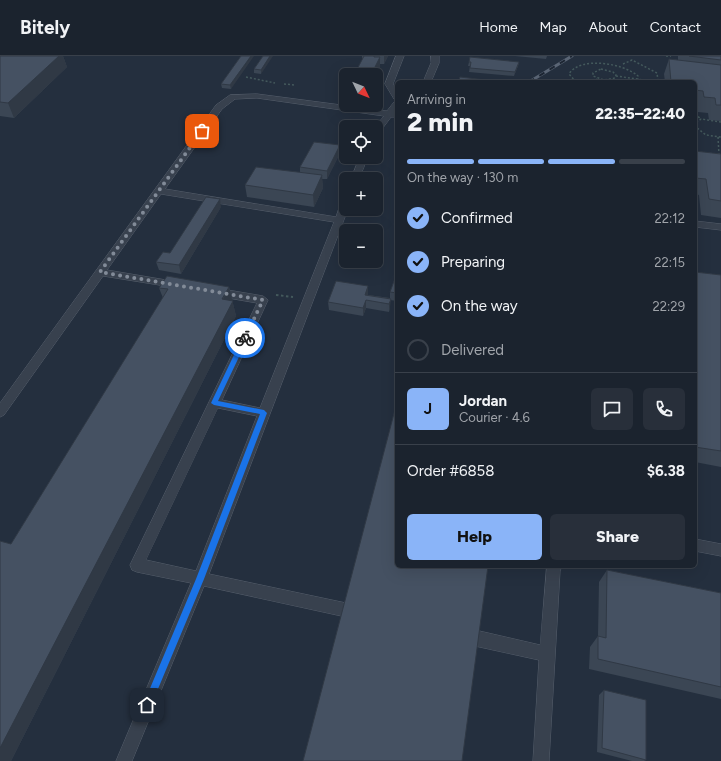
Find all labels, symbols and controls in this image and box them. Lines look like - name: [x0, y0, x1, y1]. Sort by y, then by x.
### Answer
- text: Bitely: [20, 16, 70, 39]
- text: Home: [479, 19, 518, 36]
- text: Map: [540, 19, 567, 36]
- text: About: [589, 19, 628, 36]
- text: Contact: [650, 19, 701, 36]
- north arrow: [339, 68, 383, 112]
- map controls: [339, 68, 383, 268]
- text: Arriving in: [407, 92, 466, 107]
- text: 22:35–22:40: [595, 105, 685, 123]
- text: 2 min: [407, 106, 473, 138]
- pin: [185, 114, 219, 148]
- icon: bag: [191, 120, 213, 142]
- button: locate: [339, 120, 383, 164]
- text: On the way · 130 m: [407, 170, 518, 185]
- button: +: [339, 172, 383, 216]
- icon: check: [407, 207, 429, 229]
- text: Confirmed: [441, 209, 513, 227]
- text: 22:12: [655, 211, 685, 226]
- button: −: [339, 224, 383, 268]
- icon: check: [407, 251, 429, 273]
- text: Preparing: [441, 253, 505, 271]
- text: 22:15: [654, 255, 685, 270]
- icon: check: [407, 295, 429, 317]
- text: On the way: [441, 297, 518, 315]
- text: 22:29: [653, 299, 685, 314]
- courier: [225, 318, 265, 358]
- icon: bike: [234, 327, 256, 349]
- text: Delivered: [441, 341, 504, 359]
- button: chat: [591, 388, 633, 430]
- button: phone: [643, 388, 685, 430]
- text: Jordan: [459, 392, 507, 410]
- text: J: [424, 400, 432, 418]
- text: Courier · 4.6: [459, 410, 530, 425]
- text: Order #6858: [407, 462, 494, 480]
- text: $6.38: [647, 462, 685, 480]
- button: Help: [407, 514, 542, 560]
- button: Share: [550, 514, 685, 560]
- pin: [130, 688, 164, 722]
- icon: home: [136, 694, 158, 716]

